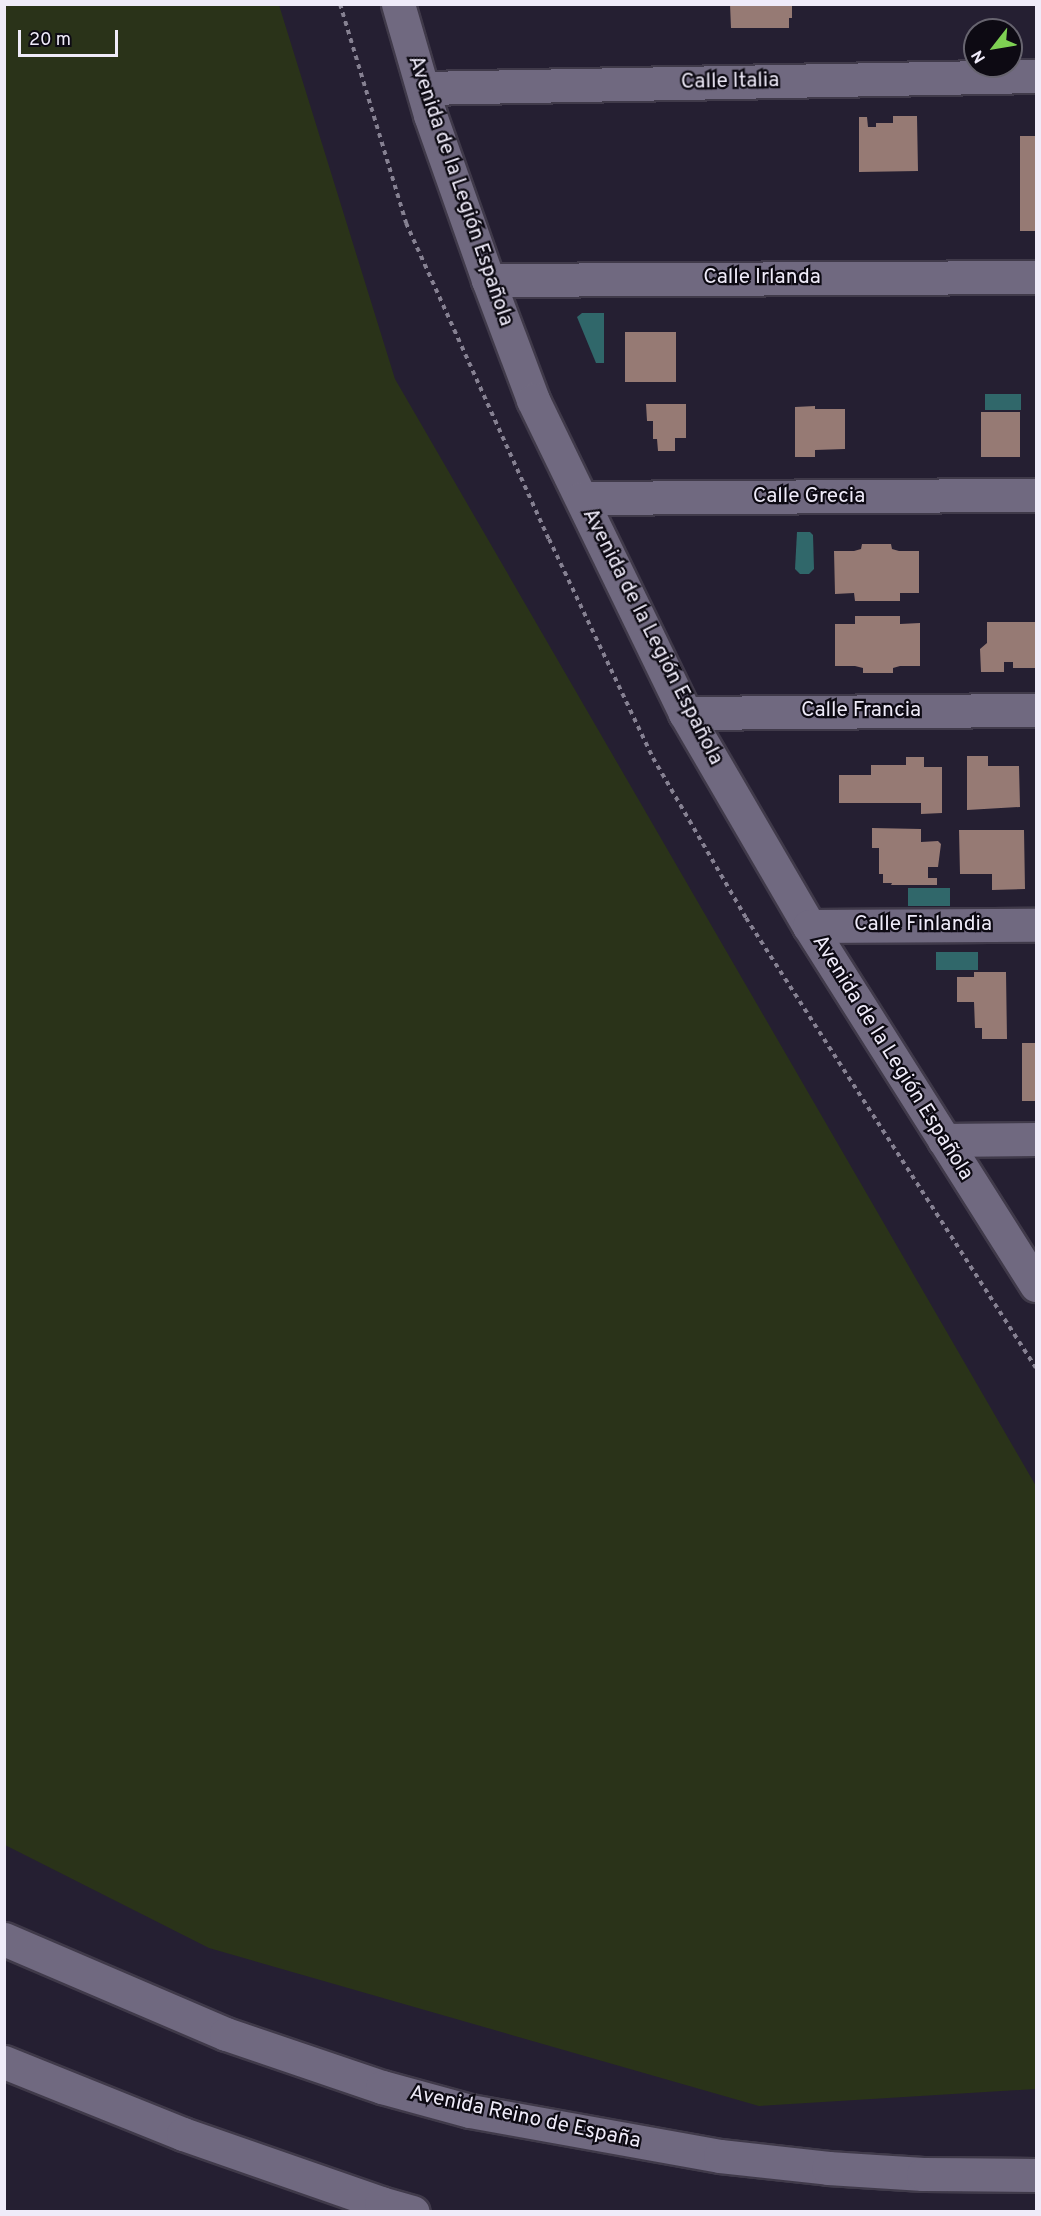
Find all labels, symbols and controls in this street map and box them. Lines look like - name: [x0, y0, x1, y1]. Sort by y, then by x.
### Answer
- scale bar: [21, 18, 122, 56]
- north arrow: [963, 18, 1023, 78]
- text: 20 m: [29, 29, 71, 52]
- text: N: [968, 46, 991, 66]
- street label: Avenida de la Legión Española: [402, 52, 518, 330]
- street label: Calle Italia: [681, 69, 779, 95]
- street label: Calle Irlanda: [703, 265, 821, 291]
- street label: Calle Grecia: [753, 484, 865, 510]
- street label: Avenida de la Legión Española: [576, 505, 728, 769]
- street label: Calle Francia: [801, 698, 921, 724]
- street label: Calle Finlandia: [854, 912, 992, 938]
- street label: Avenida de la Legión Española: [806, 931, 978, 1185]
- street label: Avenida Reino de España: [407, 2081, 643, 2155]

